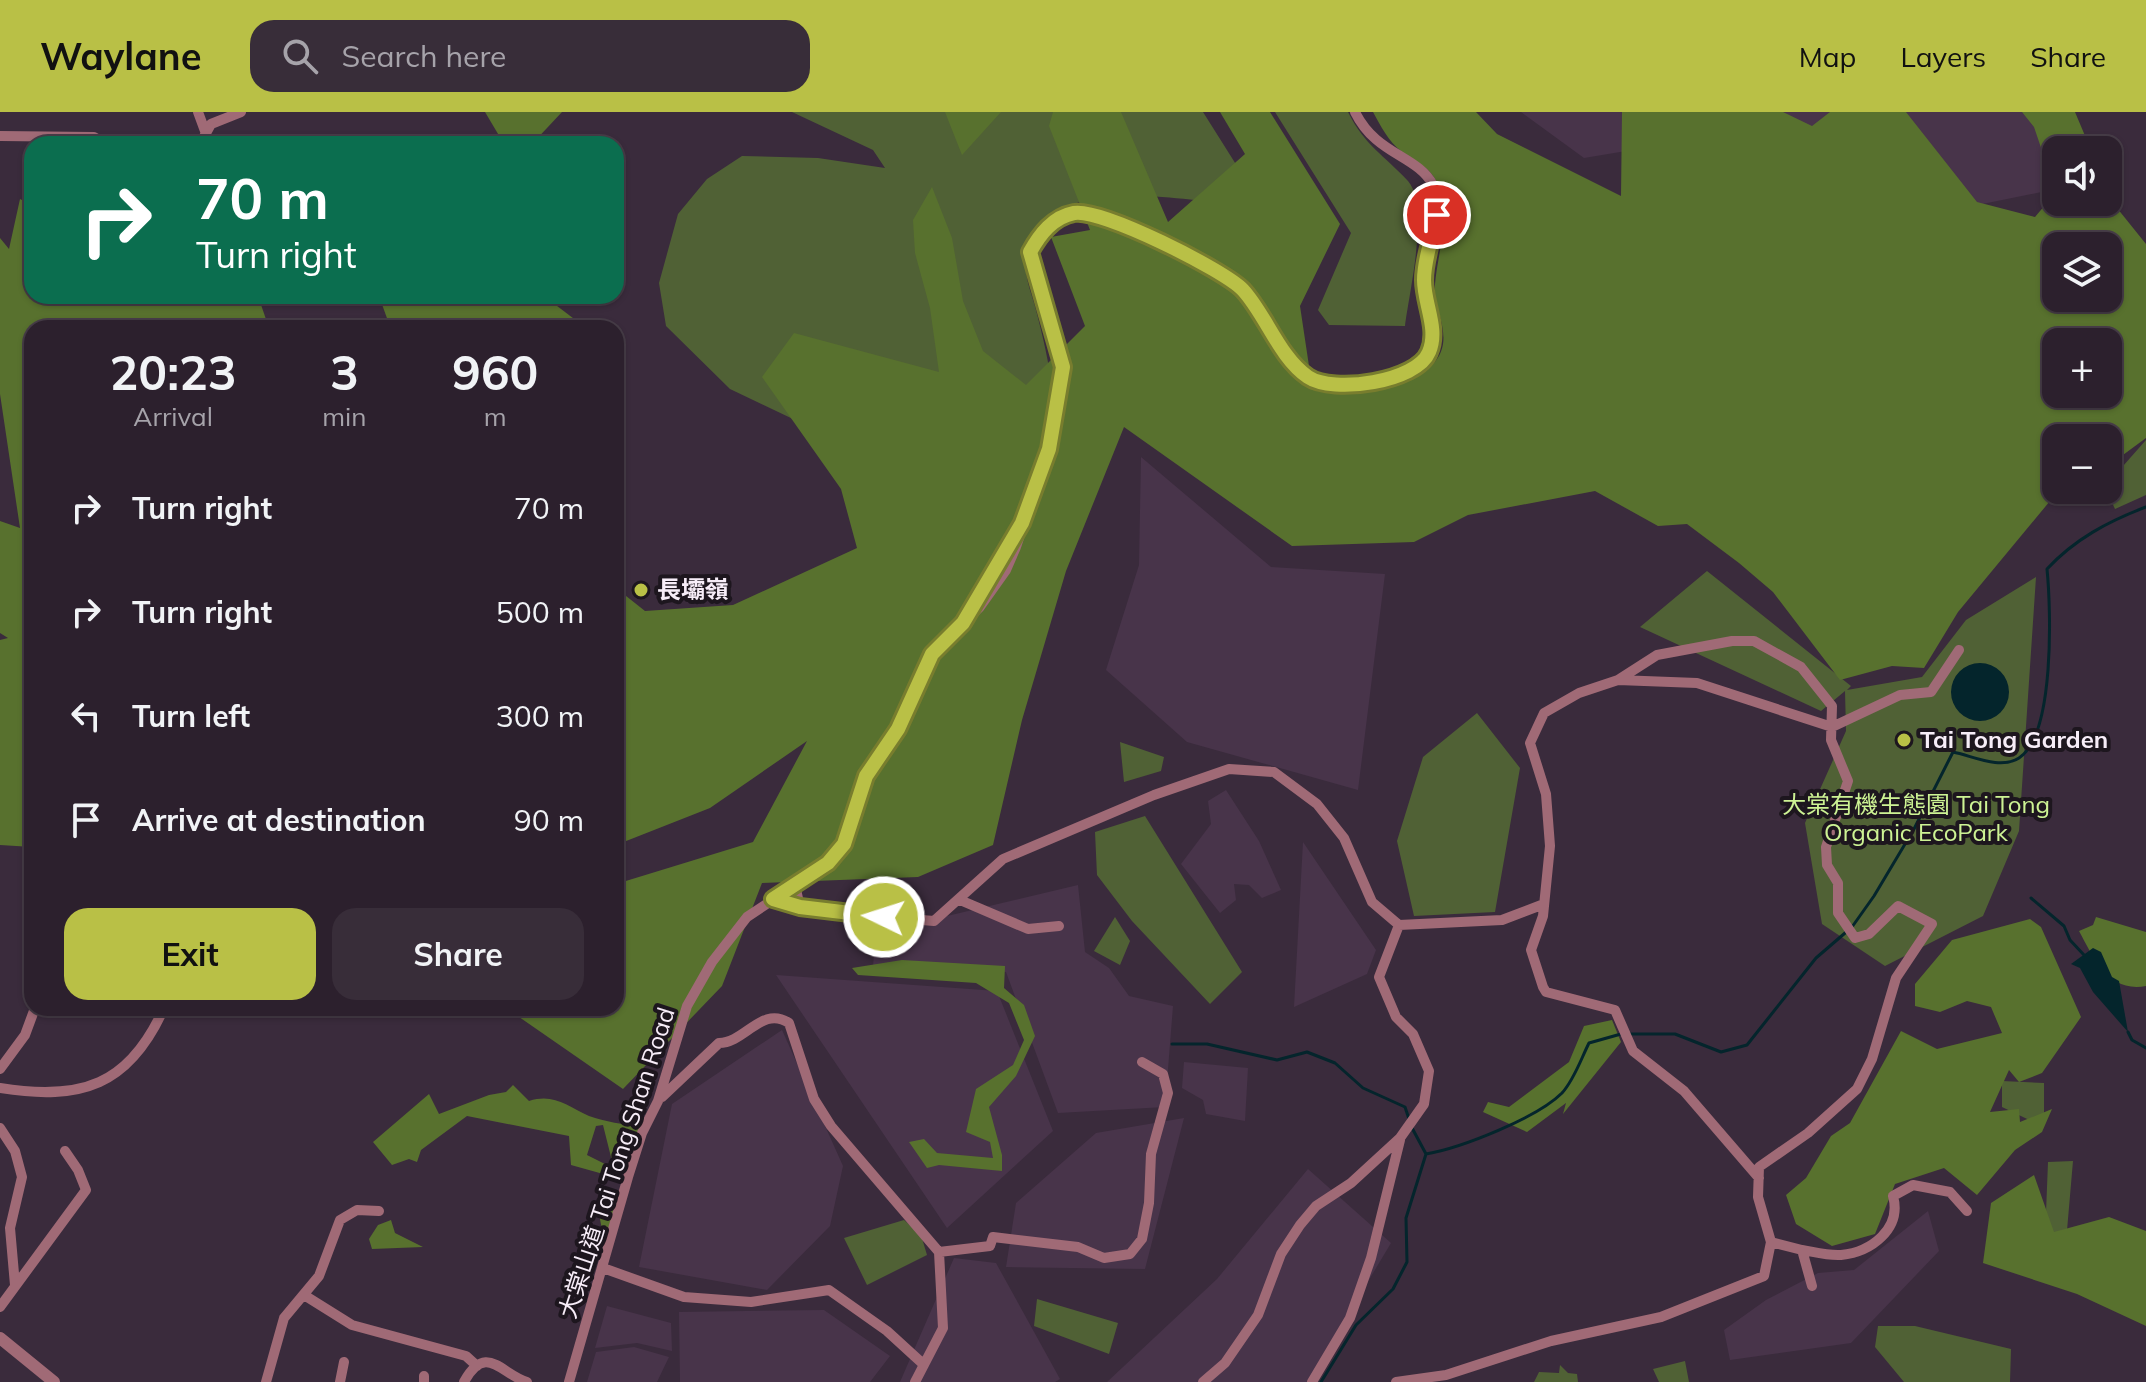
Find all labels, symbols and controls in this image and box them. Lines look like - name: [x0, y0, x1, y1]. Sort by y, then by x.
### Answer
- search box: [250, 20, 810, 92]
- text: Waylane: [40, 32, 202, 80]
- icon: search: [278, 34, 322, 78]
- text: Search here: [342, 37, 506, 75]
- text: Map: [1799, 39, 1856, 74]
- text: Layers: [1900, 39, 1986, 74]
- text: Share: [2030, 39, 2106, 74]
- map controls: [2042, 136, 2122, 504]
- button: sound: [2042, 136, 2122, 216]
- text: 70 m: [196, 163, 329, 233]
- icon: right: [64, 168, 168, 272]
- pin: [1403, 181, 1471, 249]
- icon: arrive: [1415, 193, 1459, 237]
- text: Turn right: [196, 232, 357, 277]
- button: layers: [2042, 232, 2122, 312]
- button: +: [2042, 328, 2122, 408]
- text: 20:23: [110, 342, 237, 402]
- text: 3: [330, 342, 359, 402]
- text: 960: [452, 342, 538, 402]
- text: Arrival: [133, 400, 213, 433]
- text: min: [322, 400, 366, 433]
- text: m: [484, 400, 507, 433]
- button: −: [2042, 424, 2122, 504]
- icon: right: [64, 486, 108, 530]
- text: Turn right: [132, 489, 272, 527]
- text: 70 m: [514, 489, 584, 527]
- place label: 長壩嶺: [657, 574, 729, 604]
- marker: 長壩嶺: [632, 581, 650, 599]
- icon: right: [64, 590, 108, 634]
- text: Turn right: [132, 593, 272, 631]
- text: 500 m: [496, 593, 584, 631]
- icon: left: [64, 694, 108, 738]
- text: Turn left: [132, 697, 250, 735]
- text: 300 m: [496, 697, 584, 735]
- place label: Tai Tong Garden: [1920, 724, 2108, 754]
- marker: Tai Tong Garden: [1895, 731, 1913, 749]
- park label: 大棠有機生態園 Tai Tong Organic EcoPark: [1782, 789, 2050, 847]
- icon: arrive: [64, 798, 108, 842]
- text: Arrive at destination: [132, 801, 426, 839]
- text: 90 m: [514, 801, 584, 839]
- position arrow: [842, 875, 926, 959]
- button: Exit: [64, 908, 316, 1000]
- button: Share: [332, 908, 584, 1000]
- street label: 大棠山道 Tai Tong Shan Road: [552, 1003, 681, 1322]

